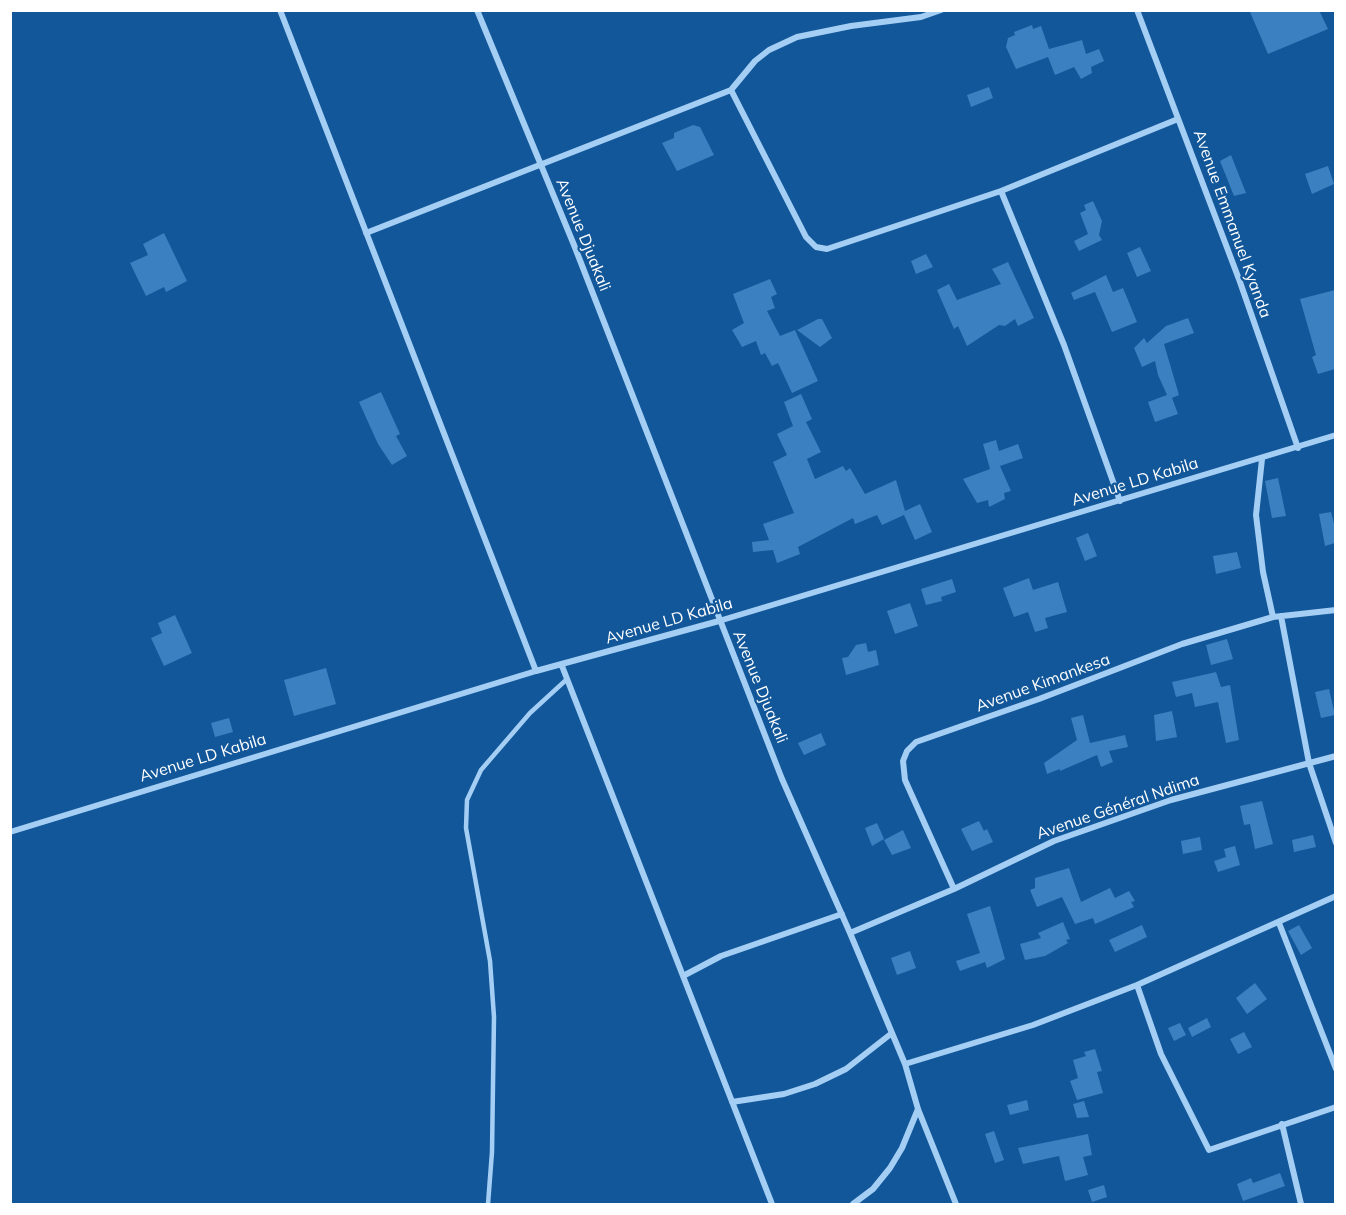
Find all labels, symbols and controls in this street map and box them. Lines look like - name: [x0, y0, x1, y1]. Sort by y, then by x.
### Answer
- street label: Avenue Emmanuel Kyanda: [1189, 127, 1275, 321]
- street label: Avenue Djuakali: [552, 176, 614, 294]
- street label: Avenue LD Kabila: [1069, 454, 1201, 510]
- street label: Avenue LD Kabila: [603, 594, 735, 648]
- street label: Avenue Djuakali: [729, 628, 791, 746]
- street label: Avenue Kimankesa: [973, 650, 1113, 716]
- street label: Avenue LD Kabila: [137, 730, 269, 786]
- street label: Avenue Général Ndima: [1034, 770, 1202, 844]

